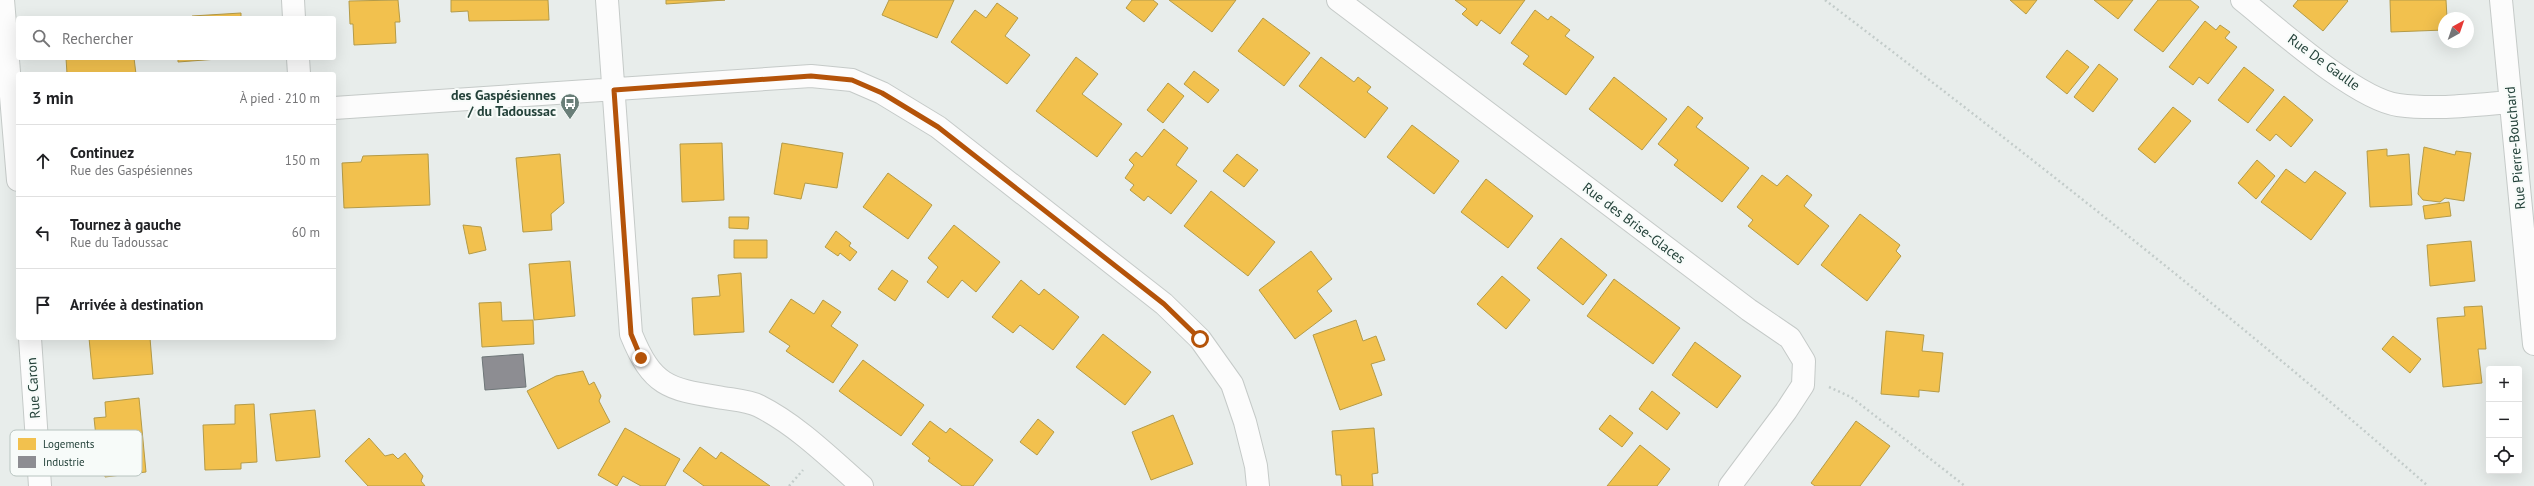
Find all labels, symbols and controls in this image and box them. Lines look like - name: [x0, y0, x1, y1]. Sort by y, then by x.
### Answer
- north arrow: [2438, 12, 2474, 48]
- search box: [16, 16, 336, 60]
- icon: search: [30, 27, 52, 49]
- text: Rechercher: [62, 29, 133, 48]
- street label: Rue De Gaulle: [2284, 30, 2364, 94]
- place label: des Gaspésiennes / du Tadoussac: [451, 86, 556, 120]
- street label: Rue Pierre-Bouchard: [2501, 86, 2529, 210]
- text: 3 min: [32, 87, 73, 109]
- text: À pied · 210 m: [240, 90, 320, 107]
- bus stop icon: des Gaspésiennes / du Tadoussac: [559, 92, 581, 120]
- text: Continuez: [70, 143, 134, 162]
- icon: ahead: [32, 150, 54, 172]
- text: 150 m: [285, 152, 320, 169]
- text: Rue des Gaspésiennes: [70, 162, 193, 179]
- street label: Rue des Brise-Glaces: [1579, 178, 1689, 268]
- text: Tournez à gauche: [70, 215, 181, 234]
- icon: left: [32, 222, 54, 244]
- text: 60 m: [292, 224, 320, 241]
- text: Rue du Tadoussac: [70, 234, 168, 251]
- icon: arrive: [32, 294, 54, 316]
- text: Arrivée à destination: [70, 295, 203, 314]
- route start: [1191, 330, 1209, 348]
- route end: [632, 349, 650, 367]
- street label: Rue Caron: [22, 357, 44, 419]
- map controls: [2486, 366, 2522, 474]
- button: +: [2486, 366, 2522, 402]
- button: −: [2486, 402, 2522, 438]
- legend: [10, 430, 142, 476]
- text: Logements: [43, 437, 95, 451]
- button: locate: [2486, 438, 2522, 474]
- text: Industrie: [43, 455, 85, 469]

